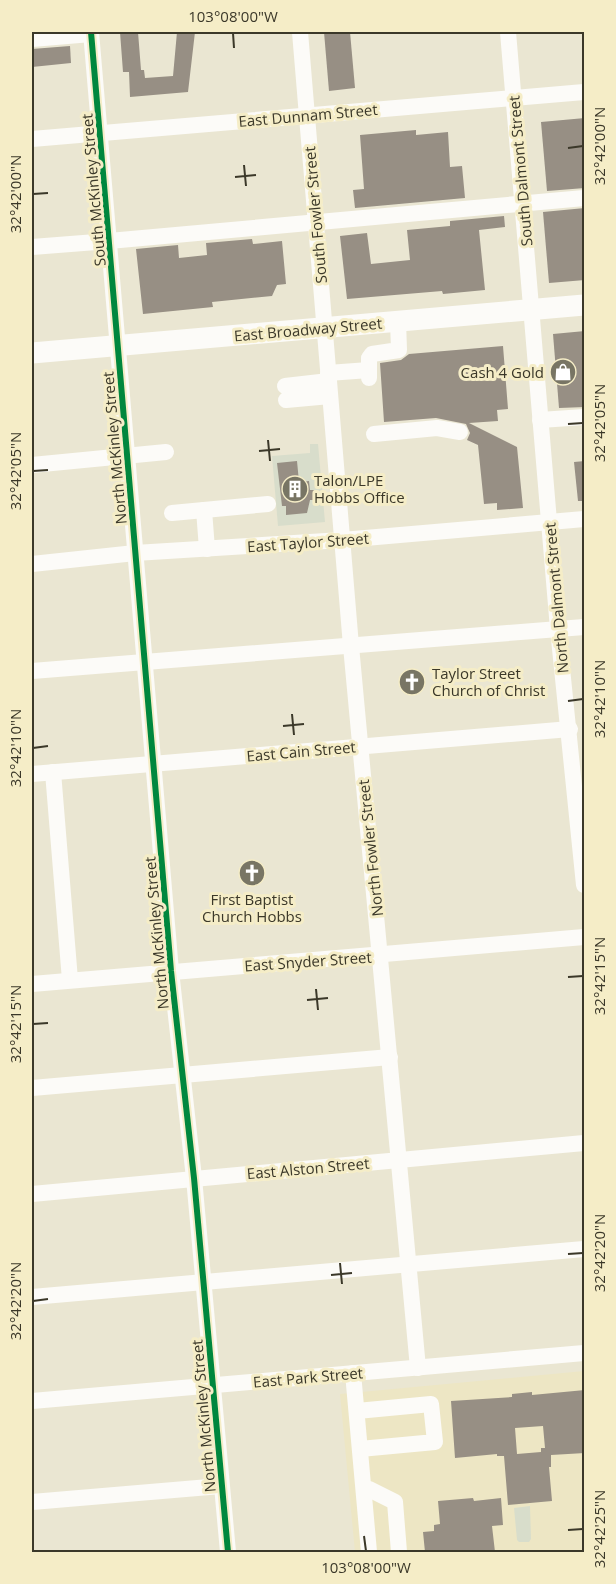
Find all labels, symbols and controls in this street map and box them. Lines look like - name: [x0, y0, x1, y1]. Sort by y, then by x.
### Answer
- text: 103°08'00"W: [188, 6, 278, 26]
- street label: South Dalmont Street: [503, 95, 537, 247]
- street label: East Dunnam Street: [238, 99, 378, 131]
- text: 32°42'00"N: [589, 107, 609, 185]
- street label: South McKinley Street: [76, 113, 110, 267]
- street label: South Fowler Street: [299, 146, 331, 284]
- text: 32°42'00"N: [5, 155, 25, 233]
- street label: East Broadway Street: [233, 313, 383, 345]
- shop icon: Cash 4 Gold: [548, 357, 578, 387]
- place label: Cash 4 Gold: [461, 362, 544, 382]
- street label: North McKinley Street: [97, 371, 131, 525]
- text: 32°42'05"N: [589, 384, 609, 462]
- text: 32°42'05"N: [5, 432, 25, 510]
- place label: Talon/LPE Hobbs Office: [314, 470, 405, 507]
- building icon: Talon/LPE Hobbs Office: [280, 474, 310, 504]
- street label: North Dalmont Street: [539, 522, 573, 674]
- street label: East Taylor Street: [246, 528, 370, 556]
- text: 32°42'10"N: [589, 660, 609, 738]
- place label: Taylor Street Church of Christ: [432, 663, 545, 700]
- church icon: Taylor Street Church of Christ: [397, 667, 427, 697]
- text: 32°42'10"N: [5, 709, 25, 787]
- street label: East Cain Street: [246, 736, 356, 766]
- street label: North Fowler Street: [353, 779, 387, 917]
- street label: North McKinley Street: [139, 856, 173, 1010]
- church icon: First Baptist Church Hobbs: [237, 858, 267, 888]
- place label: First Baptist Church Hobbs: [202, 889, 302, 926]
- text: 32°42'15"N: [589, 937, 609, 1015]
- street label: East Snyder Street: [244, 947, 372, 975]
- text: 32°42'15"N: [5, 985, 25, 1063]
- street label: East Alston Street: [246, 1153, 370, 1183]
- text: 32°42'20"N: [589, 1214, 609, 1292]
- text: 32°42'20"N: [5, 1262, 25, 1340]
- street label: North McKinley Street: [186, 1339, 220, 1493]
- street label: East Park Street: [252, 1362, 364, 1392]
- text: 32°42'25"N: [589, 1490, 609, 1568]
- text: 103°08'00"W: [321, 1557, 411, 1577]

